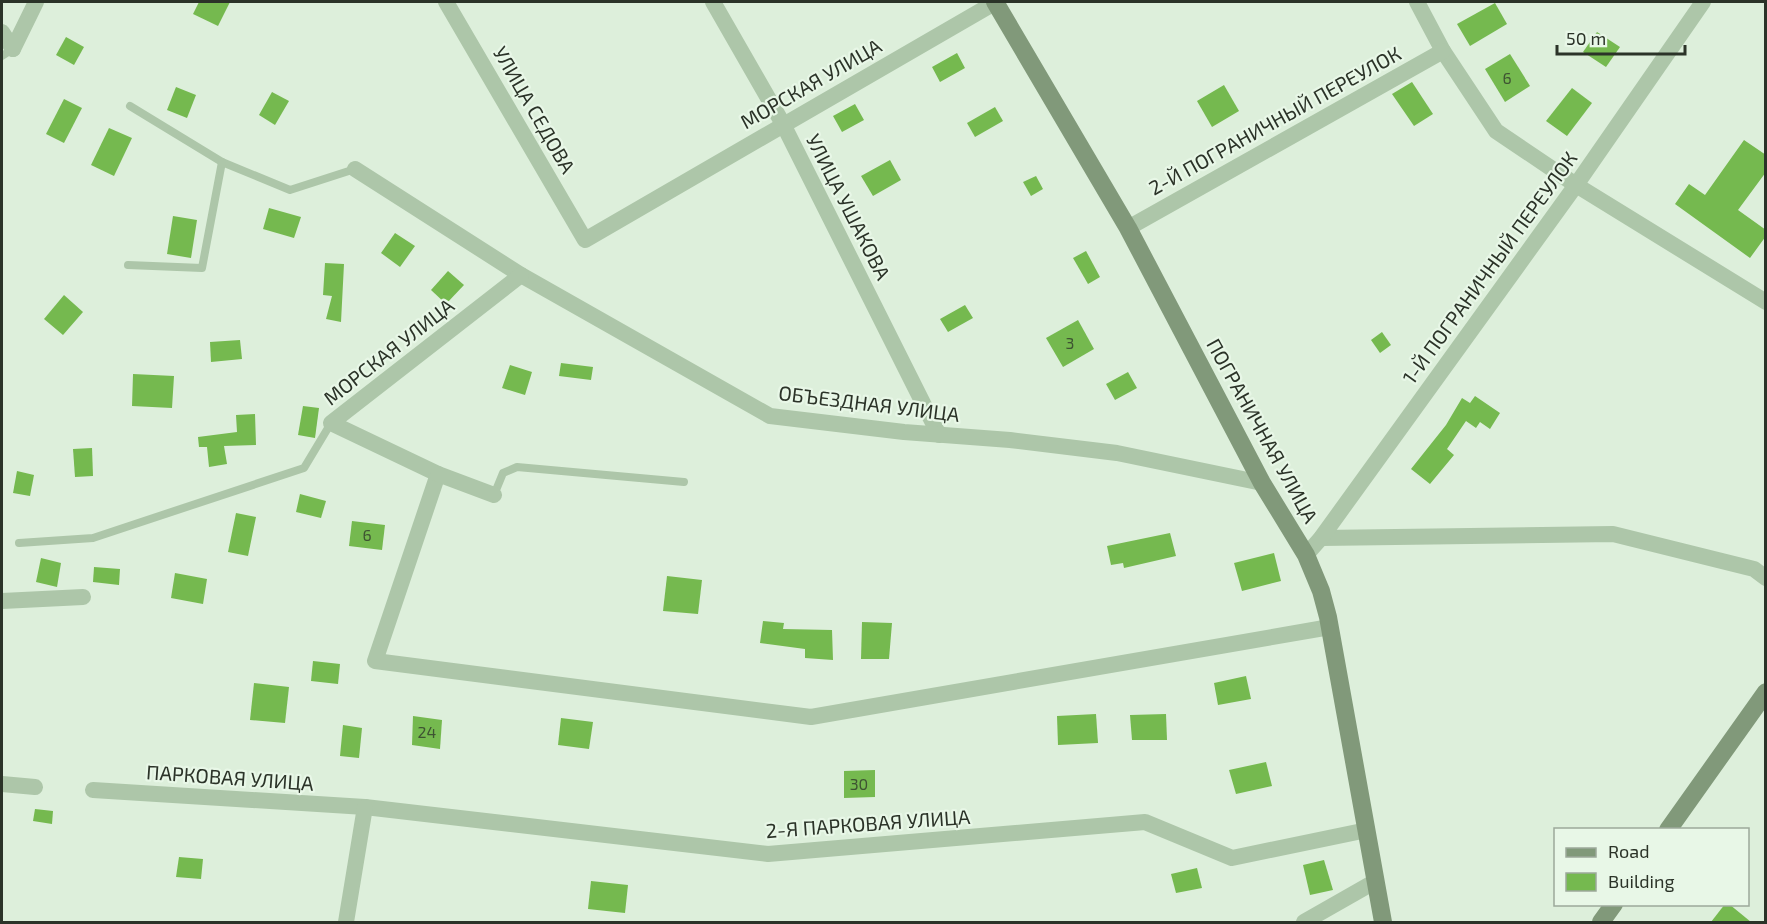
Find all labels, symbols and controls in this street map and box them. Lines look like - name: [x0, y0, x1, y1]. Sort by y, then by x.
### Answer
- scale bar: [1557, 18, 1684, 56]
- text: 50 m: [1566, 27, 1606, 49]
- street label: МОРСКАЯ УЛИЦА: [736, 33, 886, 133]
- street label: 2-Й ПОГРАНИЧНЫЙ ПЕРЕУЛОК: [1144, 41, 1405, 200]
- street label: УЛИЦА СЕДОВА: [489, 42, 581, 178]
- house number: 6: [1502, 68, 1512, 87]
- street label: УЛИЦА УШАКОВА: [802, 130, 896, 284]
- street label: 1-Й ПОГРАНИЧНЫЙ ПЕРЕУЛОК: [1397, 147, 1582, 388]
- street label: МОРСКАЯ УЛИЦА: [318, 293, 459, 410]
- house number: 3: [1066, 333, 1074, 352]
- street label: ПОГРАНИЧНАЯ УЛИЦА: [1202, 334, 1324, 527]
- street label: ОБЪЕЗДНАЯ УЛИЦА: [777, 380, 962, 426]
- house number: 6: [362, 525, 372, 544]
- house number: 24: [418, 722, 437, 741]
- street label: ПАРКОВАЯ УЛИЦА: [146, 759, 315, 795]
- house number: 30: [850, 774, 868, 793]
- street label: 2-Я ПАРКОВАЯ УЛИЦА: [765, 804, 971, 842]
- legend: [1554, 828, 1749, 906]
- text: Road: [1608, 840, 1649, 862]
- text: Building: [1608, 870, 1675, 892]

